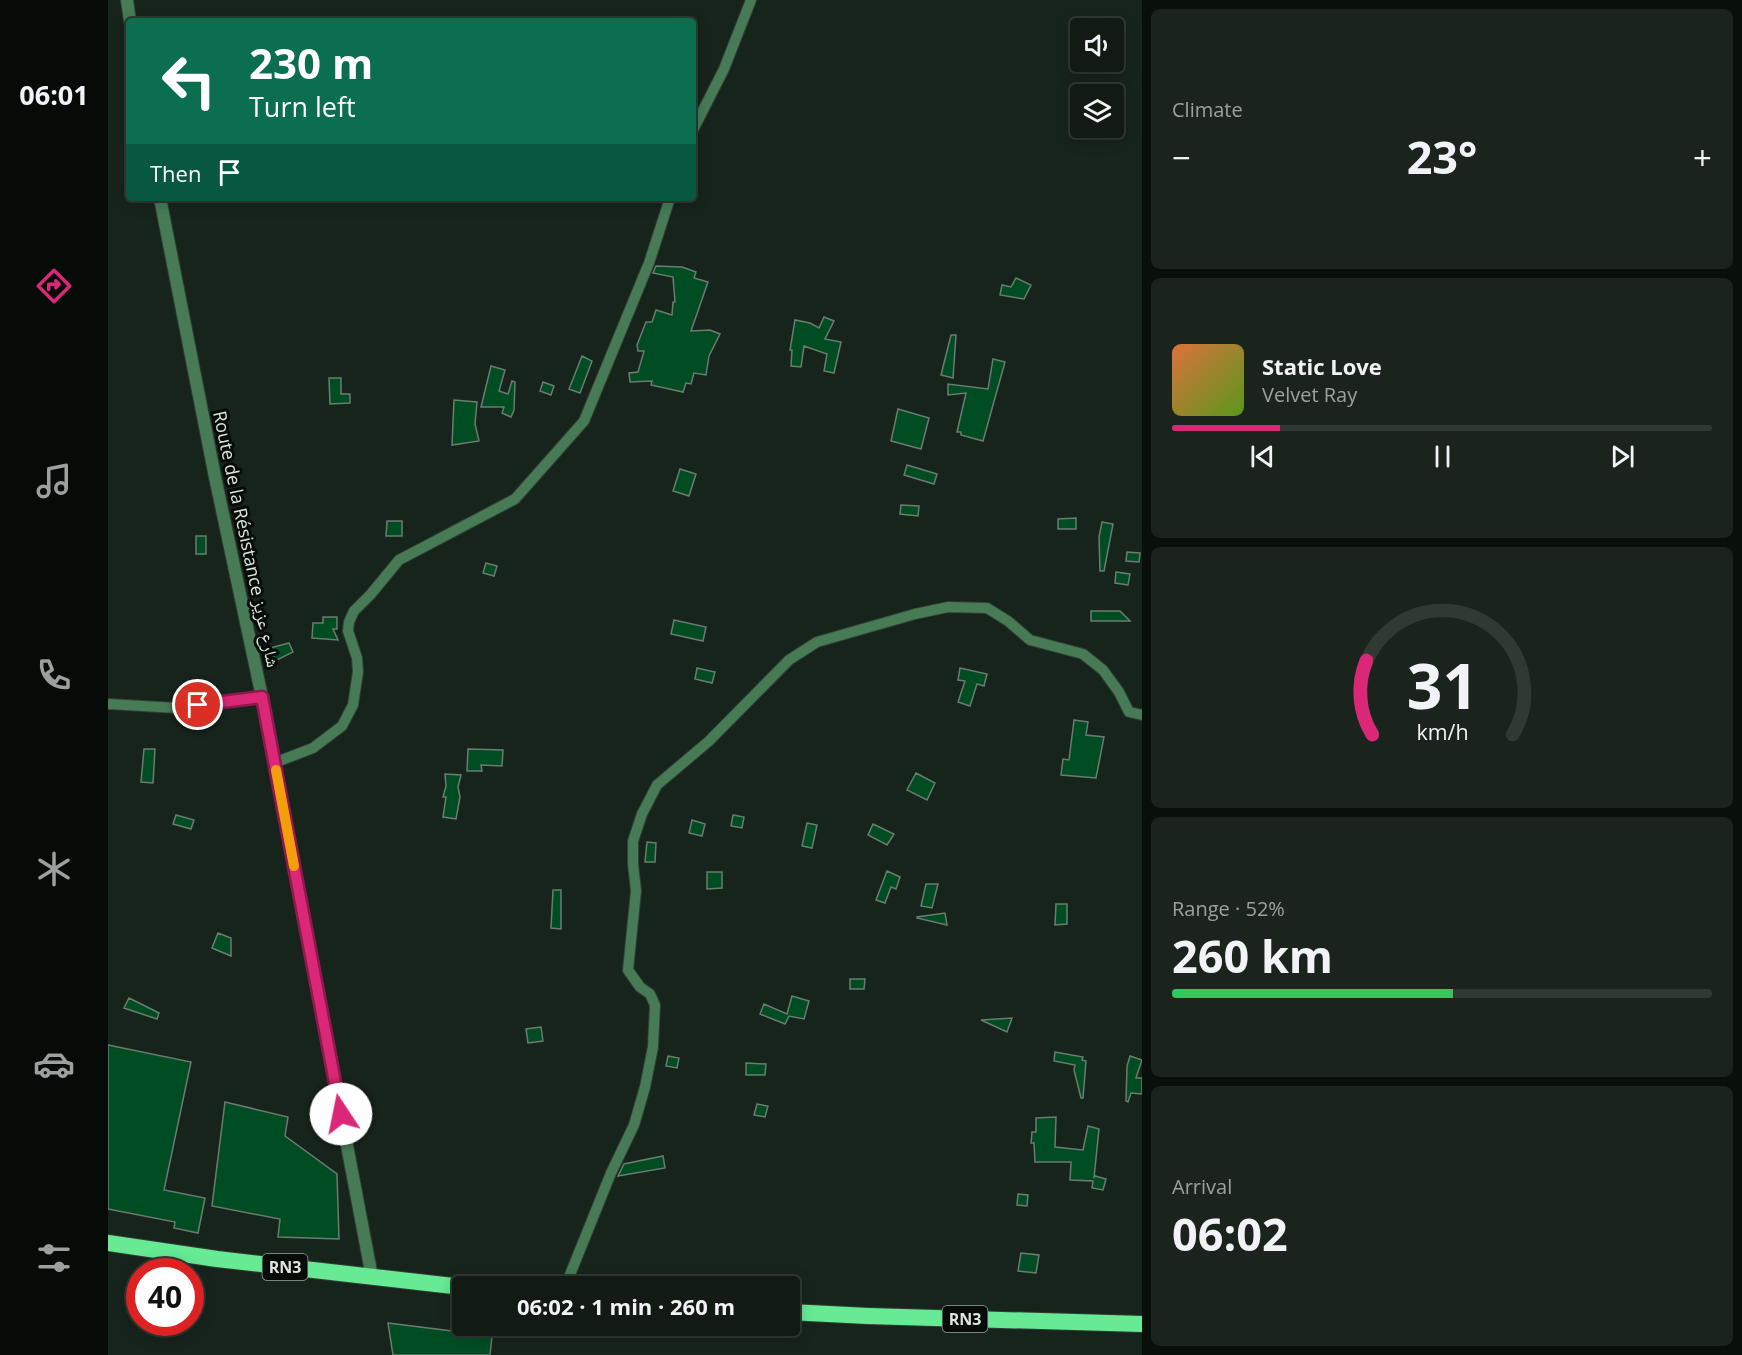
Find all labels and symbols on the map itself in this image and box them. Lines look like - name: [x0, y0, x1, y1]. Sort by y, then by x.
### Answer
- street label: Route de la Résistance شارع عزيز: [208, 409, 286, 669]
- pin: [172, 679, 223, 730]
- position arrow: [309, 1082, 373, 1146]
- road number: RN3: [262, 1254, 308, 1280]
- speed limit sign: 40: [126, 1258, 204, 1336]
- road number: RN3: [942, 1306, 988, 1332]

